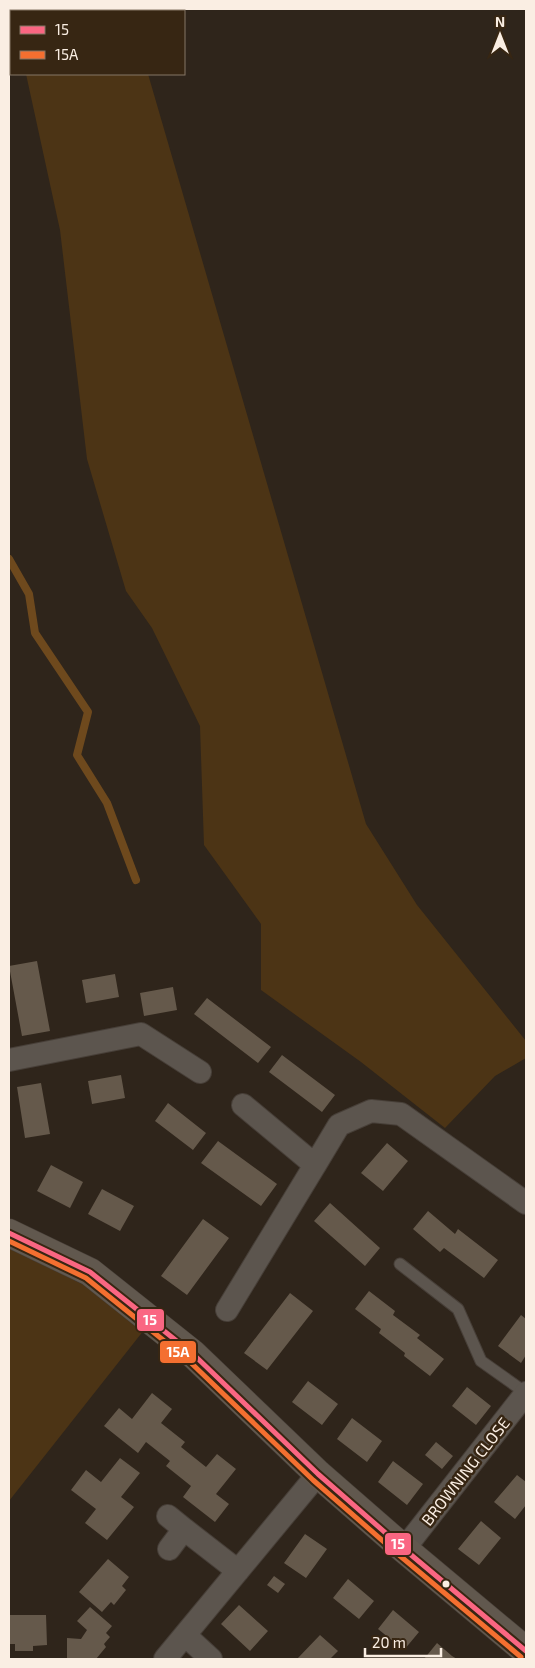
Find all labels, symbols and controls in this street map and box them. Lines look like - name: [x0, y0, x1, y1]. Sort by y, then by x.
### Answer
- legend: [10, 10, 185, 75]
- north arrow: [475, 10, 525, 60]
- text: N: [495, 13, 505, 30]
- text: 15: [55, 20, 69, 38]
- text: 15A: [55, 45, 79, 63]
- line badge: 15: [136, 1308, 165, 1332]
- text: 15: [143, 1311, 157, 1328]
- line badge: 15A: [159, 1340, 197, 1364]
- text: 15A: [167, 1343, 190, 1360]
- street label: BROWNING CLOSE: [417, 1413, 513, 1529]
- line badge: 15: [384, 1532, 412, 1556]
- text: 15: [391, 1535, 405, 1552]
- unlabelled marker: [441, 1579, 451, 1589]
- scale bar: [365, 1626, 441, 1658]
- text: 20 m: [372, 1633, 406, 1651]

